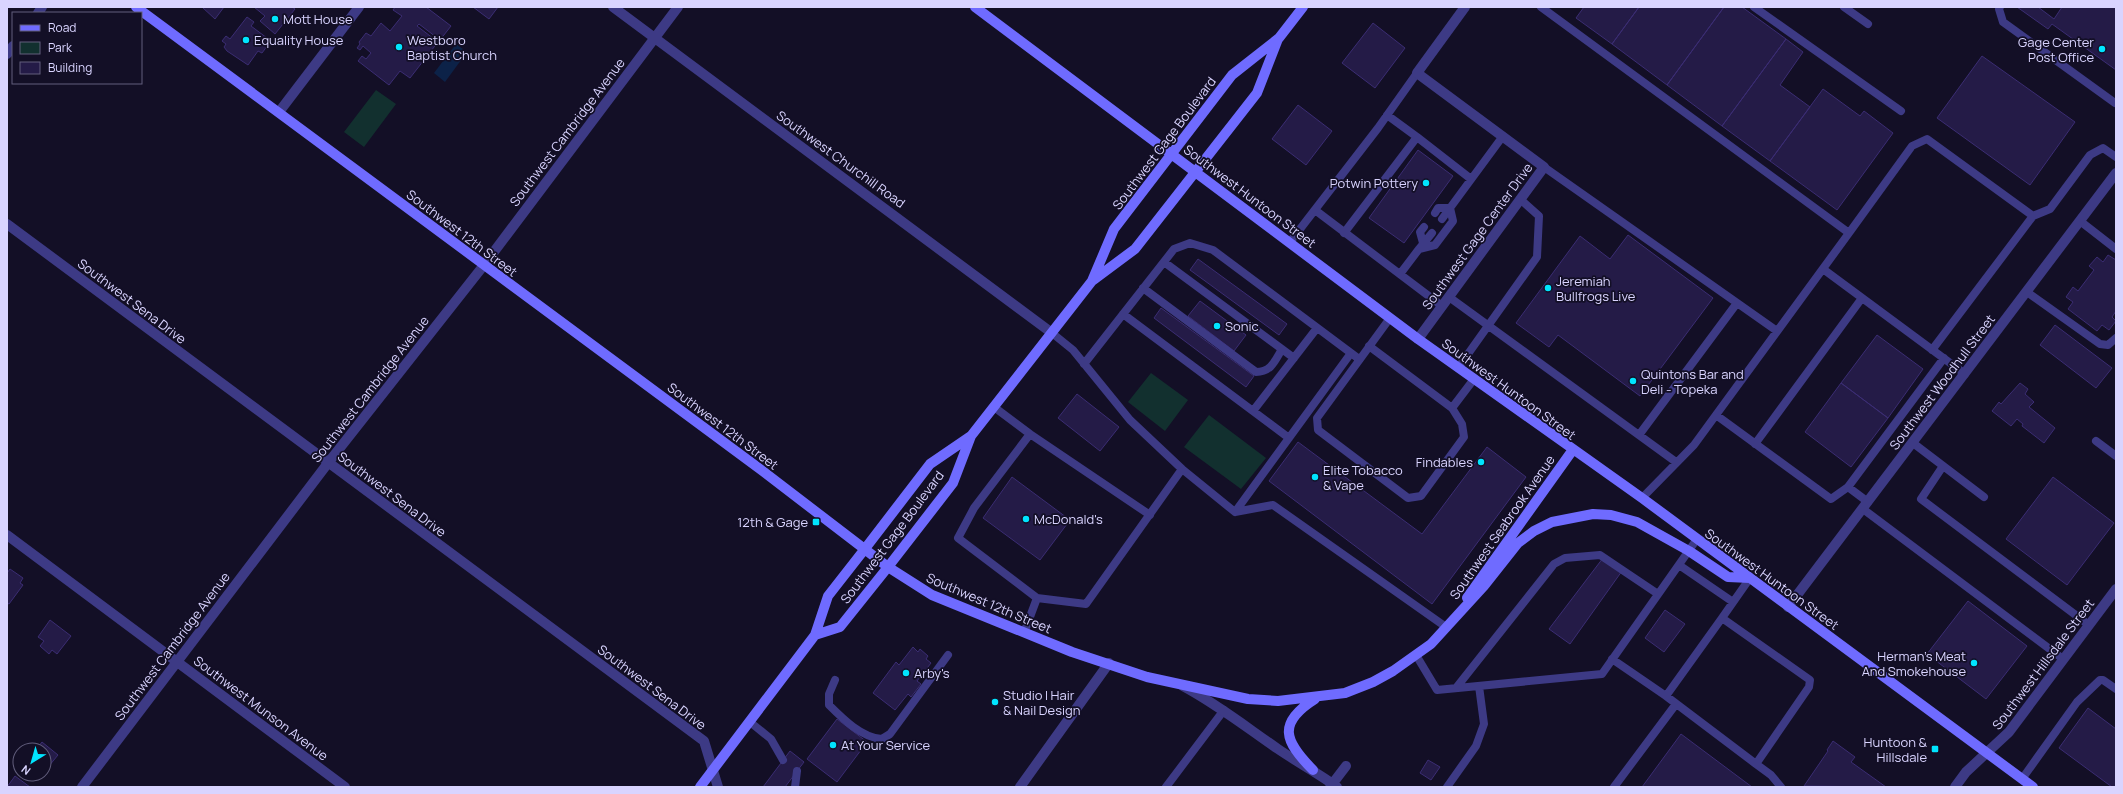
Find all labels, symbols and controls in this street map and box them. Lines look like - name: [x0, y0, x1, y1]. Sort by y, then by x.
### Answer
- place label: Mott House: [283, 10, 353, 28]
- legend: [12, 12, 142, 84]
- marker: Mott House: [270, 14, 280, 24]
- text: Road: [48, 19, 76, 36]
- place label: Equality House: [254, 31, 344, 49]
- place label: Westboro Baptist Church: [407, 31, 497, 64]
- place label: Gage Center Post Office: [2018, 33, 2094, 66]
- marker: Equality House: [241, 35, 251, 45]
- text: Park: [48, 39, 73, 56]
- marker: Westboro Baptist Church: [394, 42, 404, 52]
- marker: Gage Center Post Office: [2097, 44, 2107, 54]
- street label: Southwest Cambridge Avenue: [505, 54, 629, 210]
- text: Building: [48, 59, 92, 76]
- street label: Southwest Gage Boulevard: [1108, 73, 1220, 213]
- street label: Southwest Churchill Road: [773, 106, 909, 212]
- street label: Southwest Huntoon Street: [1180, 140, 1320, 252]
- street label: Southwest Gage Center Drive: [1418, 159, 1537, 313]
- place label: Potwin Pottery: [1330, 174, 1418, 192]
- marker: Potwin Pottery: [1421, 178, 1431, 188]
- street label: Southwest 12th Street: [403, 185, 521, 281]
- street label: Southwest Sena Drive: [74, 254, 190, 348]
- place label: Jeremiah Bullfrogs Live: [1556, 272, 1636, 305]
- marker: Jeremiah Bullfrogs Live: [1543, 283, 1553, 293]
- street label: Southwest Woodhull Street: [1885, 311, 1999, 453]
- street label: Southwest Cambridge Avenue: [307, 312, 433, 466]
- place label: Sonic: [1225, 317, 1259, 335]
- marker: Sonic: [1212, 321, 1222, 331]
- street label: Southwest Huntoon Street: [1438, 334, 1580, 444]
- place label: Quintons Bar and Deli - Topeka: [1641, 365, 1744, 398]
- marker: Quintons Bar and Deli - Topeka: [1628, 376, 1638, 386]
- street label: Southwest 12th Street: [664, 378, 782, 474]
- street label: Southwest Sena Drive: [334, 447, 450, 541]
- street label: Southwest Seabrook Avenue: [1445, 451, 1559, 603]
- place label: Findables: [1416, 453, 1473, 471]
- marker: Findables: [1476, 457, 1486, 467]
- place label: Elite Tobacco & Vape: [1323, 461, 1403, 494]
- street label: Southwest Gage Boulevard: [836, 467, 948, 607]
- marker: Elite Tobacco & Vape: [1310, 472, 1320, 482]
- place label: McDonald's: [1034, 510, 1103, 528]
- place label: 12th & Gage: [737, 513, 808, 531]
- marker: McDonald's: [1021, 514, 1031, 524]
- marker: 12th & Gage: [811, 517, 821, 527]
- street label: Southwest Huntoon Street: [1701, 524, 1843, 634]
- street label: Southwest Cambridge Avenue: [110, 568, 234, 724]
- street label: Southwest 12th Street: [924, 568, 1054, 638]
- street label: Southwest Hillsdale Street: [1988, 595, 2098, 733]
- street label: Southwest Sena Drive: [594, 640, 710, 734]
- place label: Herman's Meat And Smokehouse: [1862, 647, 1966, 680]
- street label: Southwest Munson Avenue: [190, 651, 332, 765]
- marker: Herman's Meat And Smokehouse: [1969, 658, 1979, 668]
- place label: Arby's: [914, 664, 950, 682]
- marker: Arby's: [901, 668, 911, 678]
- place label: Studio I Hair & Nail Design: [1003, 686, 1080, 719]
- marker: Studio I Hair & Nail Design: [990, 697, 1000, 707]
- place label: Huntoon & Hillsdale: [1864, 733, 1928, 766]
- place label: At Your Service: [841, 736, 931, 754]
- marker: At Your Service: [828, 740, 838, 750]
- north arrow: [12, 742, 52, 782]
- marker: Huntoon & Hillsdale: [1930, 744, 1940, 754]
- text: N: [18, 762, 33, 779]

